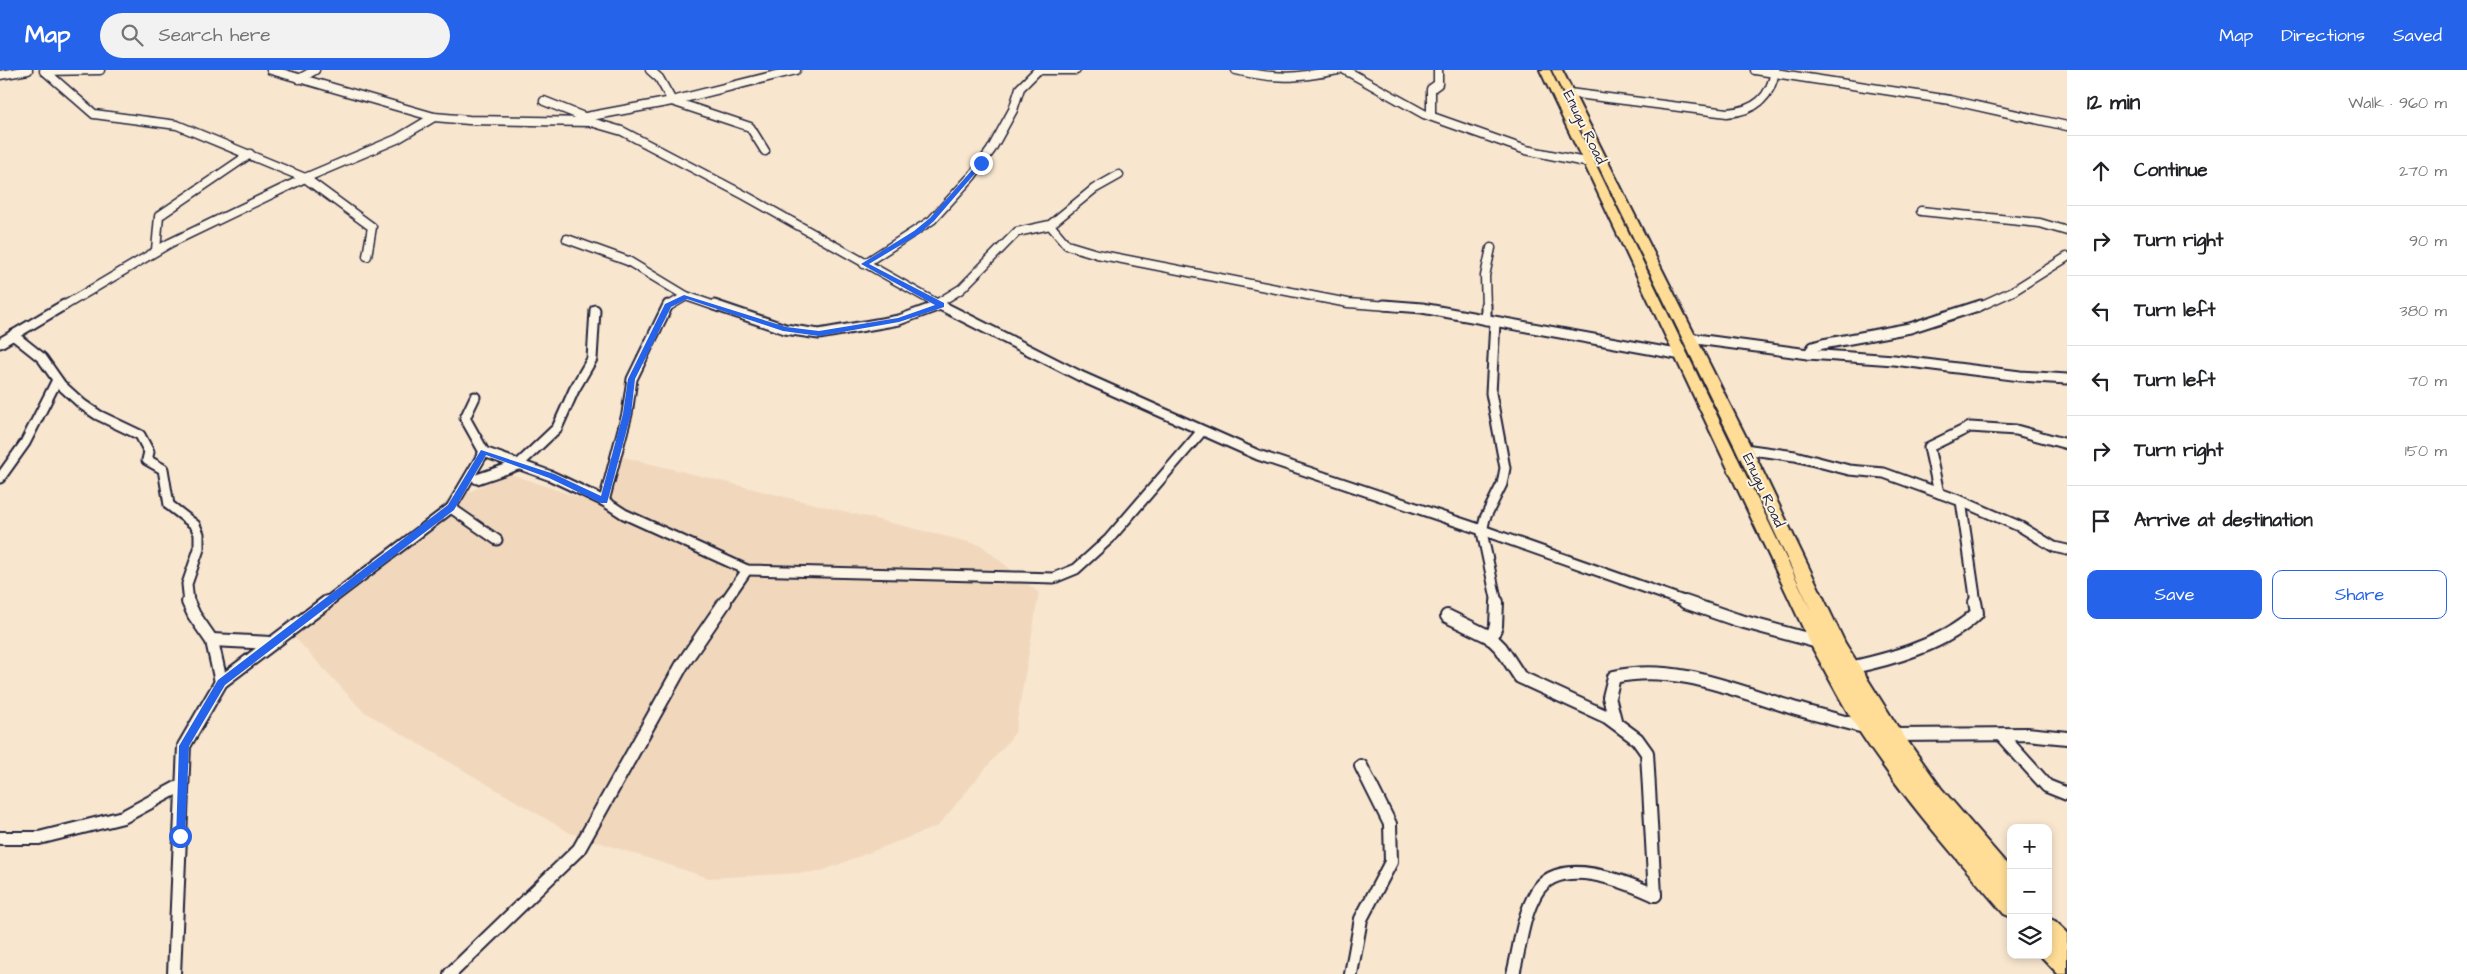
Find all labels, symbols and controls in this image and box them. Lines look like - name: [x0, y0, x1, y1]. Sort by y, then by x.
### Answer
- search box: [100, 13, 450, 58]
- text: Map: [25, 18, 70, 52]
- icon: search: [118, 21, 146, 49]
- text: Search here: [158, 22, 271, 49]
- text: Map: [2219, 23, 2253, 48]
- text: Directions: [2281, 23, 2365, 48]
- text: Saved: [2393, 23, 2442, 48]
- street label: Enugu Road: [1557, 87, 1612, 168]
- text: 12 min: [2087, 88, 2140, 117]
- text: Walk · 960 m: [2348, 92, 2447, 114]
- route end: [970, 152, 993, 175]
- icon: ahead: [2087, 157, 2115, 185]
- text: Continue: [2134, 157, 2208, 184]
- text: 270 m: [2399, 160, 2447, 182]
- icon: right: [2087, 227, 2115, 255]
- text: Turn right: [2134, 227, 2223, 254]
- text: 90 m: [2409, 230, 2447, 252]
- icon: left: [2087, 297, 2115, 325]
- text: Turn left: [2134, 297, 2215, 324]
- text: 380 m: [2400, 300, 2447, 322]
- icon: left: [2087, 367, 2115, 395]
- text: Turn left: [2134, 367, 2215, 394]
- text: 70 m: [2408, 370, 2447, 392]
- icon: right: [2087, 437, 2115, 465]
- text: Turn right: [2134, 437, 2223, 464]
- text: 150 m: [2405, 440, 2447, 462]
- street label: Enugu Road: [1736, 450, 1790, 532]
- icon: arrive: [2087, 507, 2115, 535]
- text: Arrive at destination: [2134, 507, 2313, 534]
- button: Save: [2087, 570, 2262, 619]
- button: Share: [2272, 570, 2447, 619]
- map controls: [2007, 824, 2052, 959]
- button: +: [2007, 824, 2052, 869]
- route start: [169, 825, 192, 848]
- button: −: [2007, 869, 2052, 914]
- button: layers: [2007, 914, 2052, 959]

